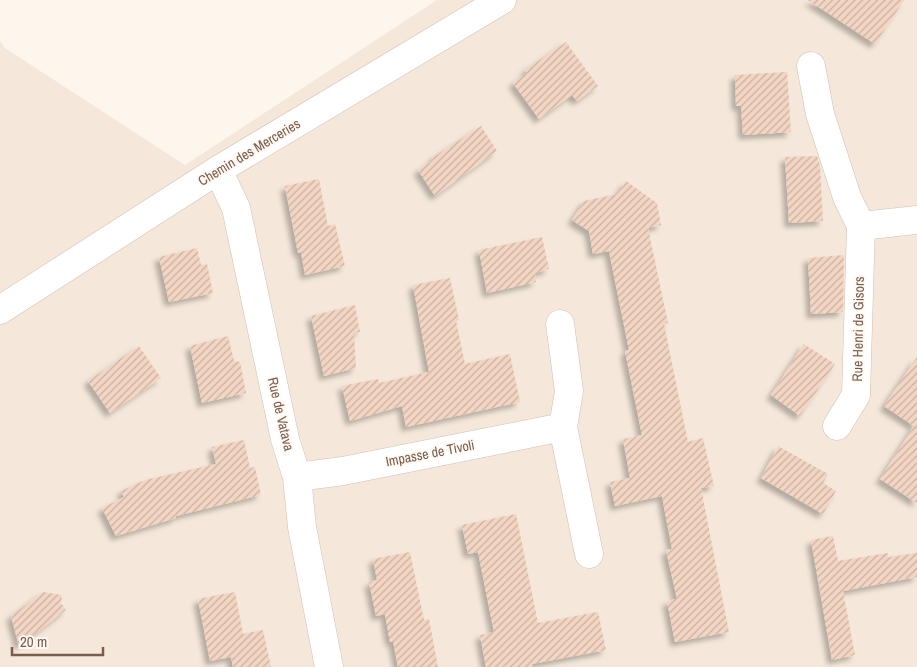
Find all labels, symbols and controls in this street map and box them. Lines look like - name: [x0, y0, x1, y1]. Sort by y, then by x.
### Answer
- street label: Chemin des Merceries: [195, 114, 304, 190]
- street label: Rue Henri de Gisors: [848, 276, 868, 382]
- street label: Rue de Vatava: [264, 375, 298, 453]
- street label: Impasse de Tivoli: [384, 436, 476, 470]
- scale bar: [12, 624, 104, 656]
- text: 20 m: [20, 631, 47, 652]

